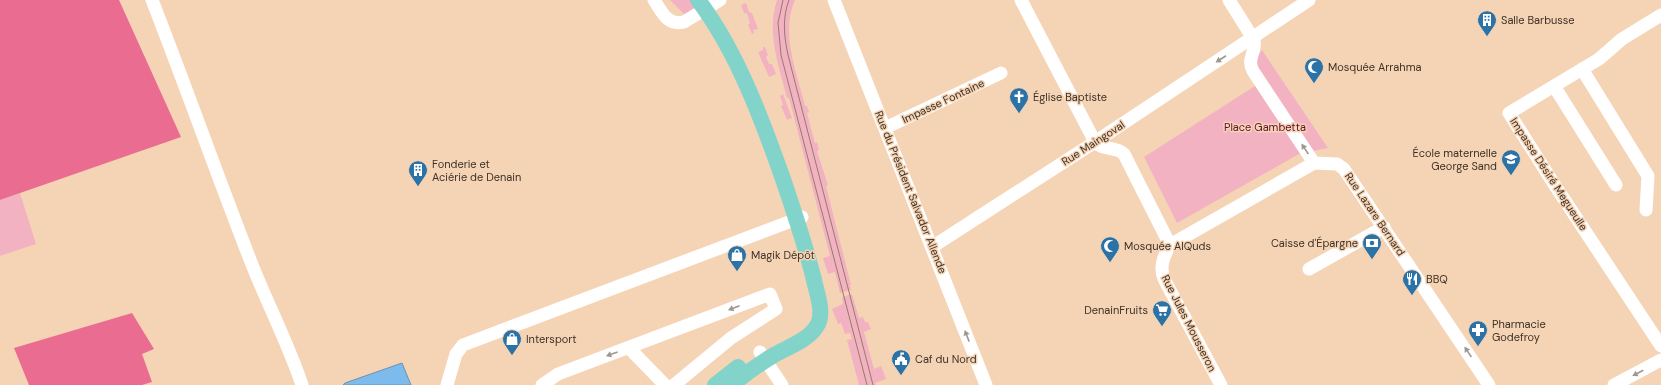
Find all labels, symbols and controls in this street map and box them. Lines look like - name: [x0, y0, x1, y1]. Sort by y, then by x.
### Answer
- building icon: Salle Barbusse: [1476, 9, 1498, 37]
- place label: Salle Barbusse: [1501, 13, 1575, 27]
- one-way arrow: [1216, 55, 1226, 63]
- mosque icon: Mosquée Arrahma: [1303, 56, 1325, 84]
- place label: Mosquée Arrahma: [1328, 60, 1421, 74]
- street label: Impasse Fontaine: [900, 76, 986, 126]
- church icon: Église Baptiste: [1008, 86, 1030, 114]
- place label: Église Baptiste: [1033, 90, 1107, 104]
- street label: Rue du Président Salvador Allende: [872, 109, 950, 275]
- street label: Impasse Désiré Megueulle: [1507, 115, 1591, 233]
- street label: Rue Maingoval: [1059, 117, 1127, 169]
- park label: Place Gambetta: [1224, 120, 1306, 134]
- one-way arrow: [1301, 144, 1309, 154]
- place label: École maternelle George Sand: [1413, 146, 1497, 173]
- school or university icon: École maternelle George Sand: [1500, 148, 1522, 176]
- place label: Fonderie et Aciérie de Denain: [432, 157, 521, 184]
- building icon: Fonderie et Aciérie de Denain: [407, 159, 429, 187]
- street label: Rue Lazare Bernard: [1342, 170, 1408, 259]
- bank icon: Caisse d'Épargne: [1361, 232, 1383, 260]
- mosque icon: Mosquée AlQuds: [1099, 235, 1121, 263]
- place label: Caisse d'Épargne: [1271, 236, 1358, 250]
- place label: Mosquée AlQuds: [1124, 239, 1211, 253]
- shop icon: Magik Dépôt: [726, 244, 748, 272]
- place label: Magik Dépôt: [751, 248, 815, 262]
- restaurant icon: BBQ: [1401, 268, 1423, 296]
- street label: Rue Jules Mousseron: [1158, 272, 1220, 374]
- place label: BBQ: [1426, 272, 1448, 286]
- supermarket icon: DenainFruits: [1151, 299, 1173, 327]
- place label: DenainFruits: [1084, 303, 1148, 317]
- one-way arrow: [727, 306, 739, 312]
- place label: Pharmacie Godefroy: [1492, 317, 1546, 344]
- pharmacy icon: Pharmacie Godefroy: [1467, 319, 1489, 347]
- shop icon: Intersport: [501, 328, 523, 356]
- one-way arrow: [963, 329, 969, 341]
- place label: Intersport: [526, 332, 577, 346]
- one-way arrow: [1464, 347, 1472, 358]
- public building icon: Caf du Nord: [890, 348, 912, 376]
- one-way arrow: [606, 351, 618, 357]
- place label: Caf du Nord: [915, 352, 977, 366]
- one-way arrow: [1632, 369, 1644, 376]

